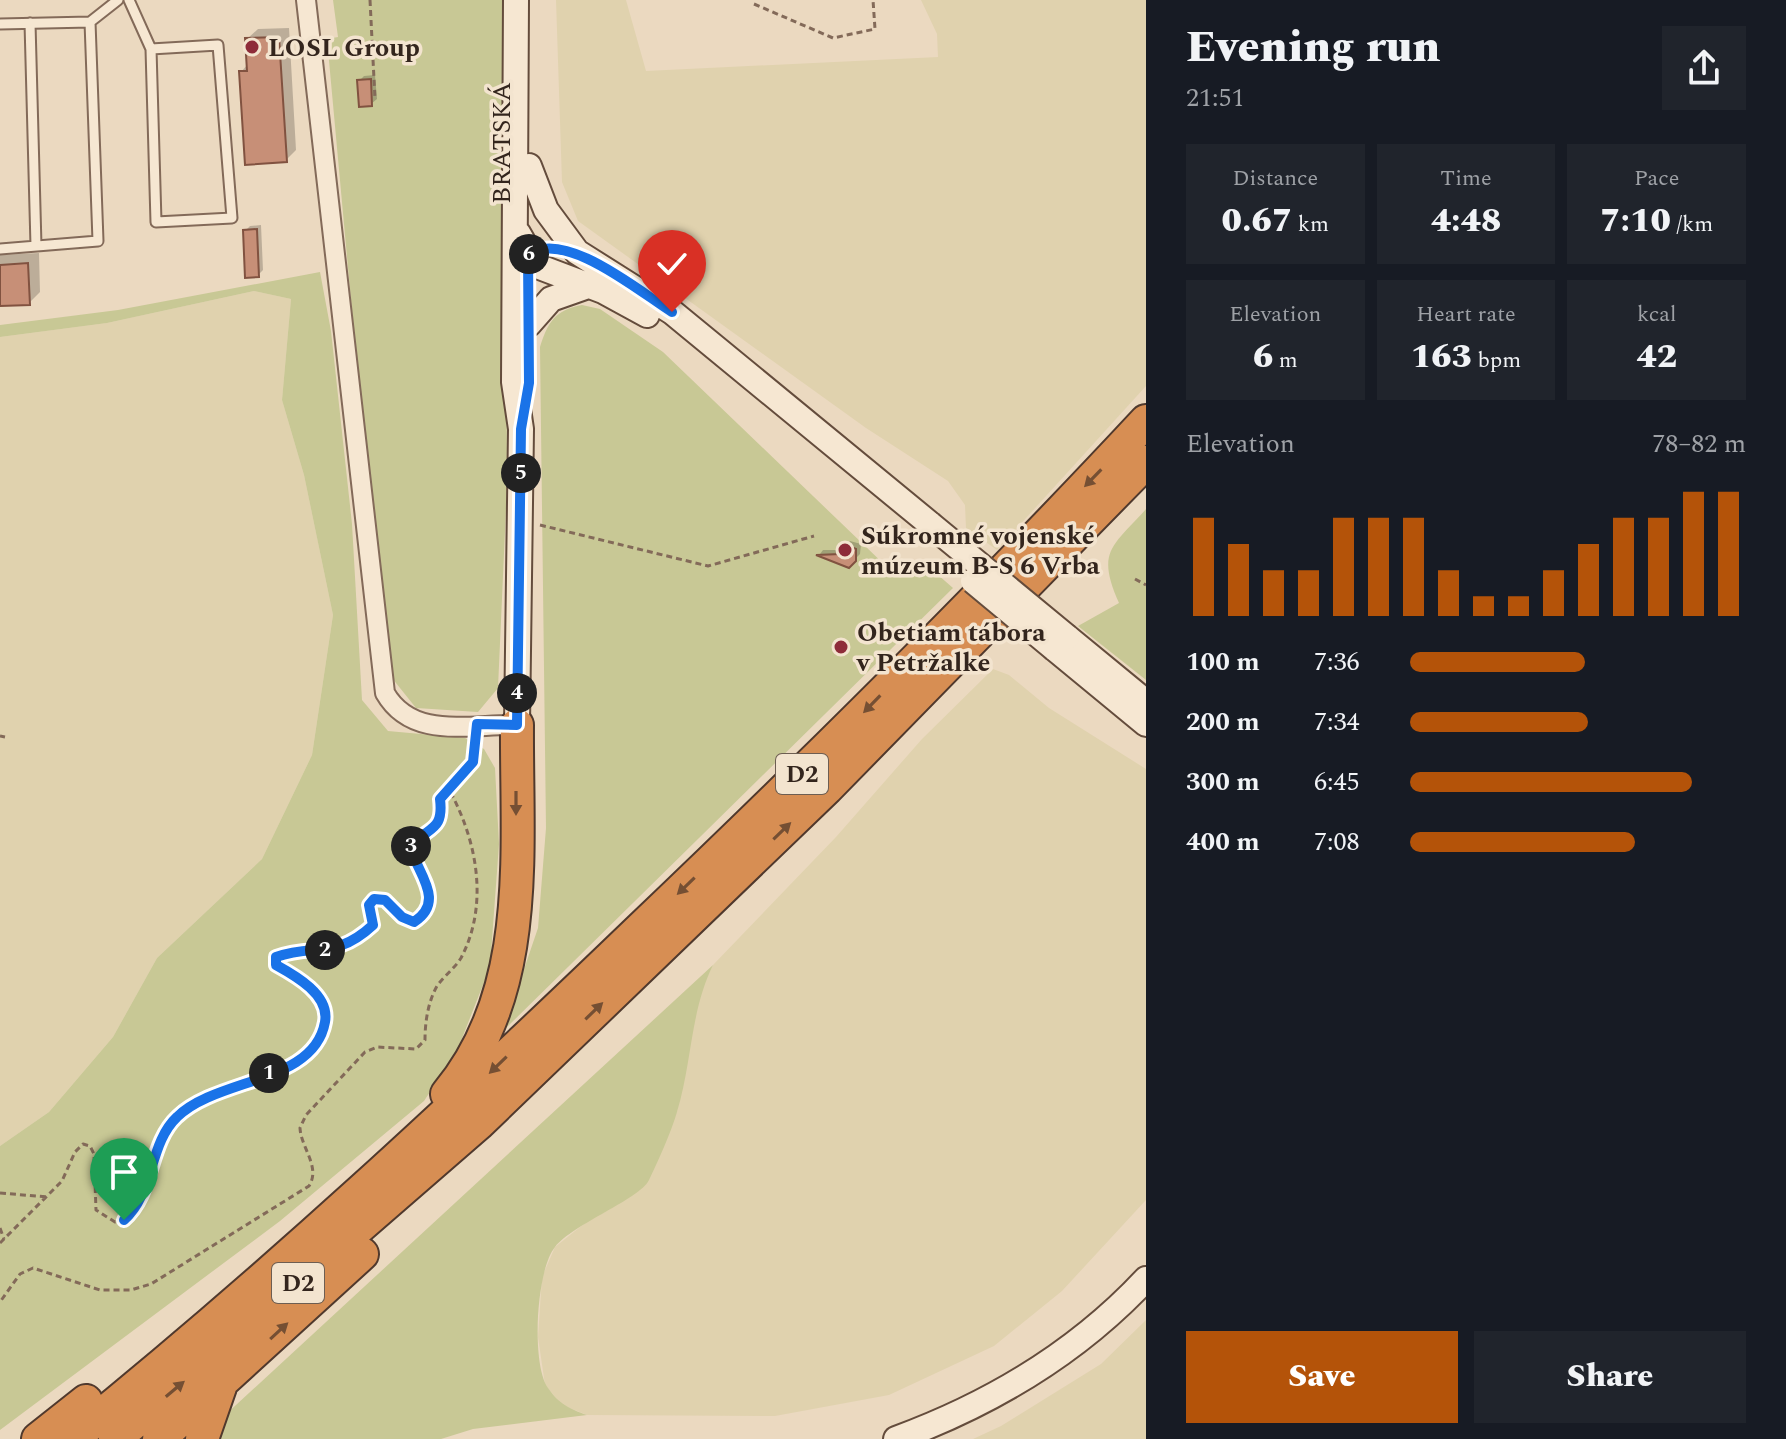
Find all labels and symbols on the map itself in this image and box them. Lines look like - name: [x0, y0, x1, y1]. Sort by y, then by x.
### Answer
- place label: LOSL Group: [268, 28, 420, 68]
- marker: LOSL Group: [243, 38, 261, 56]
- street label: BRATSKÁ: [482, 82, 522, 204]
- pin: [638, 230, 706, 312]
- pin: 6: [509, 234, 549, 274]
- pin: 5: [501, 453, 541, 493]
- one-way arrow: [1084, 468, 1102, 487]
- place label: Súkromné vojenské múzeum B-S 6 Vrba: [861, 516, 1101, 586]
- marker: Súkromné vojenské múzeum B-S 6 Vrba: [836, 541, 854, 559]
- place label: Obetiam tábora v Petržalke: [856, 613, 1046, 683]
- marker: Obetiam tábora v Petržalke: [832, 638, 850, 656]
- pin: 4: [497, 673, 537, 713]
- one-way arrow: [863, 694, 881, 713]
- road number: D2: [776, 754, 828, 794]
- one-way arrow: [510, 791, 522, 816]
- one-way arrow: [772, 822, 791, 841]
- pin: 3: [391, 826, 431, 866]
- one-way arrow: [677, 876, 696, 894]
- pin: 2: [305, 930, 345, 970]
- one-way arrow: [584, 1003, 603, 1021]
- pin: 1: [249, 1053, 289, 1093]
- one-way arrow: [489, 1056, 508, 1074]
- pin: [90, 1138, 158, 1220]
- road number: D2: [272, 1263, 324, 1303]
- one-way arrow: [269, 1323, 288, 1341]
- one-way arrow: [165, 1381, 185, 1398]

